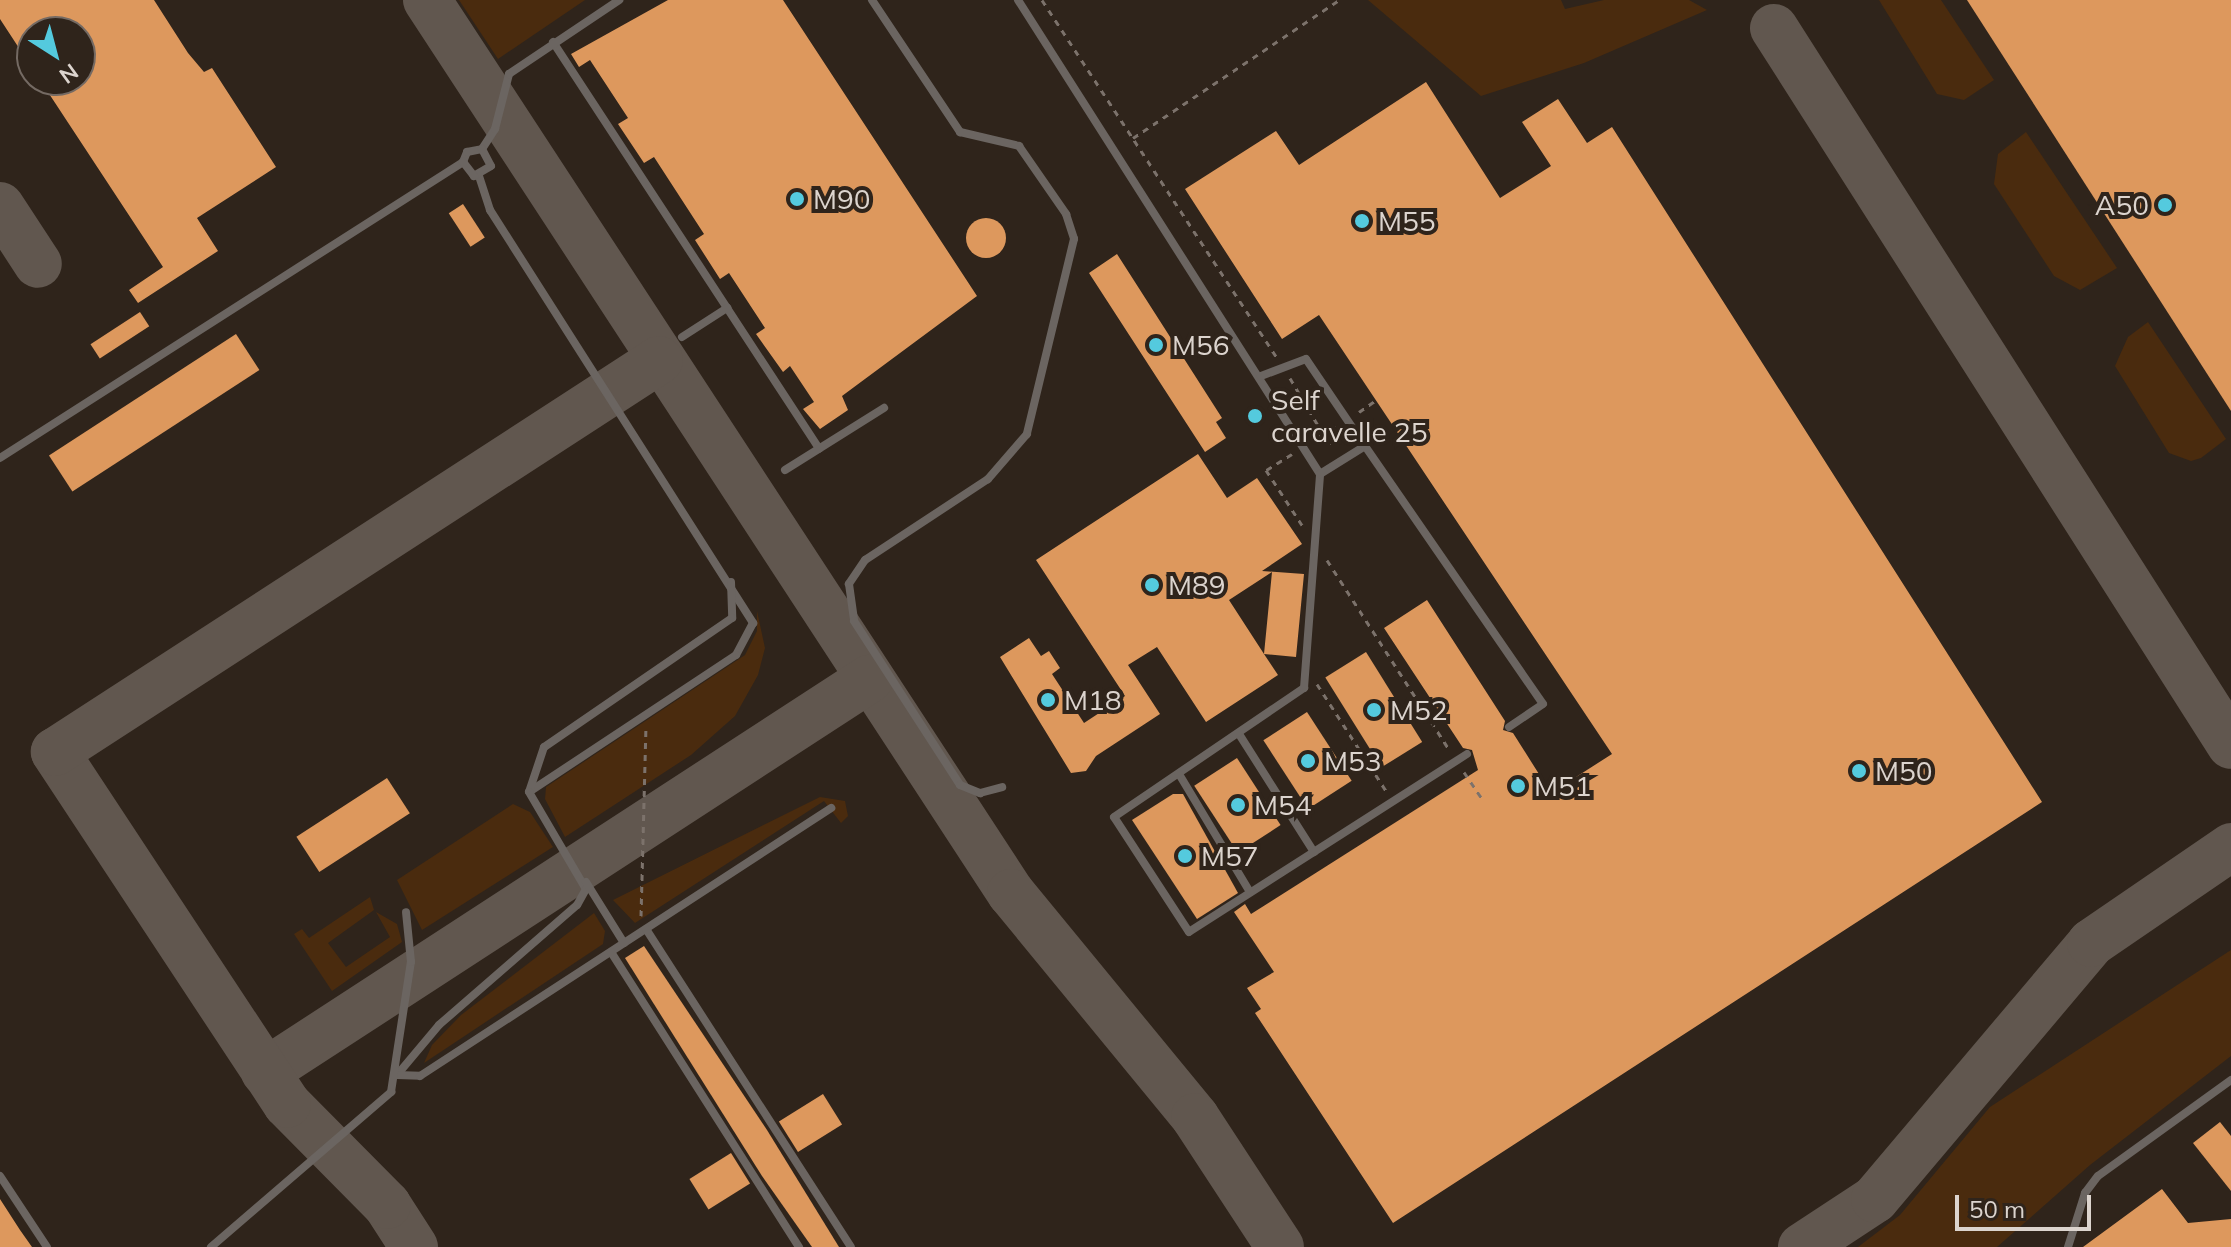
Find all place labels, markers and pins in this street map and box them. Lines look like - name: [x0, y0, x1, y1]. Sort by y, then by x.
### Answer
- place label: M90: [813, 182, 871, 216]
- place label: A50: [2095, 188, 2149, 222]
- marker: M90: [788, 190, 806, 208]
- marker: A50: [2156, 196, 2174, 214]
- place label: M55: [1378, 204, 1436, 238]
- marker: M55: [1353, 212, 1371, 230]
- place label: M56: [1172, 328, 1230, 362]
- marker: M56: [1147, 336, 1165, 354]
- place label: Self caravelle 25: [1271, 383, 1428, 449]
- marker: Self caravelle 25: [1246, 407, 1264, 425]
- place label: M89: [1168, 568, 1226, 602]
- marker: M89: [1143, 576, 1161, 594]
- place label: M18: [1064, 683, 1122, 717]
- marker: M18: [1039, 691, 1057, 709]
- place label: M52: [1390, 693, 1448, 727]
- marker: M52: [1365, 701, 1383, 719]
- place label: M53: [1324, 744, 1382, 778]
- marker: M53: [1299, 752, 1317, 770]
- place label: M50: [1875, 754, 1933, 788]
- marker: M50: [1850, 762, 1868, 780]
- place label: M51: [1534, 769, 1592, 803]
- marker: M51: [1509, 777, 1527, 795]
- place label: M54: [1254, 788, 1312, 822]
- marker: M54: [1229, 796, 1247, 814]
- place label: M57: [1201, 839, 1259, 873]
- marker: M57: [1176, 847, 1194, 865]

